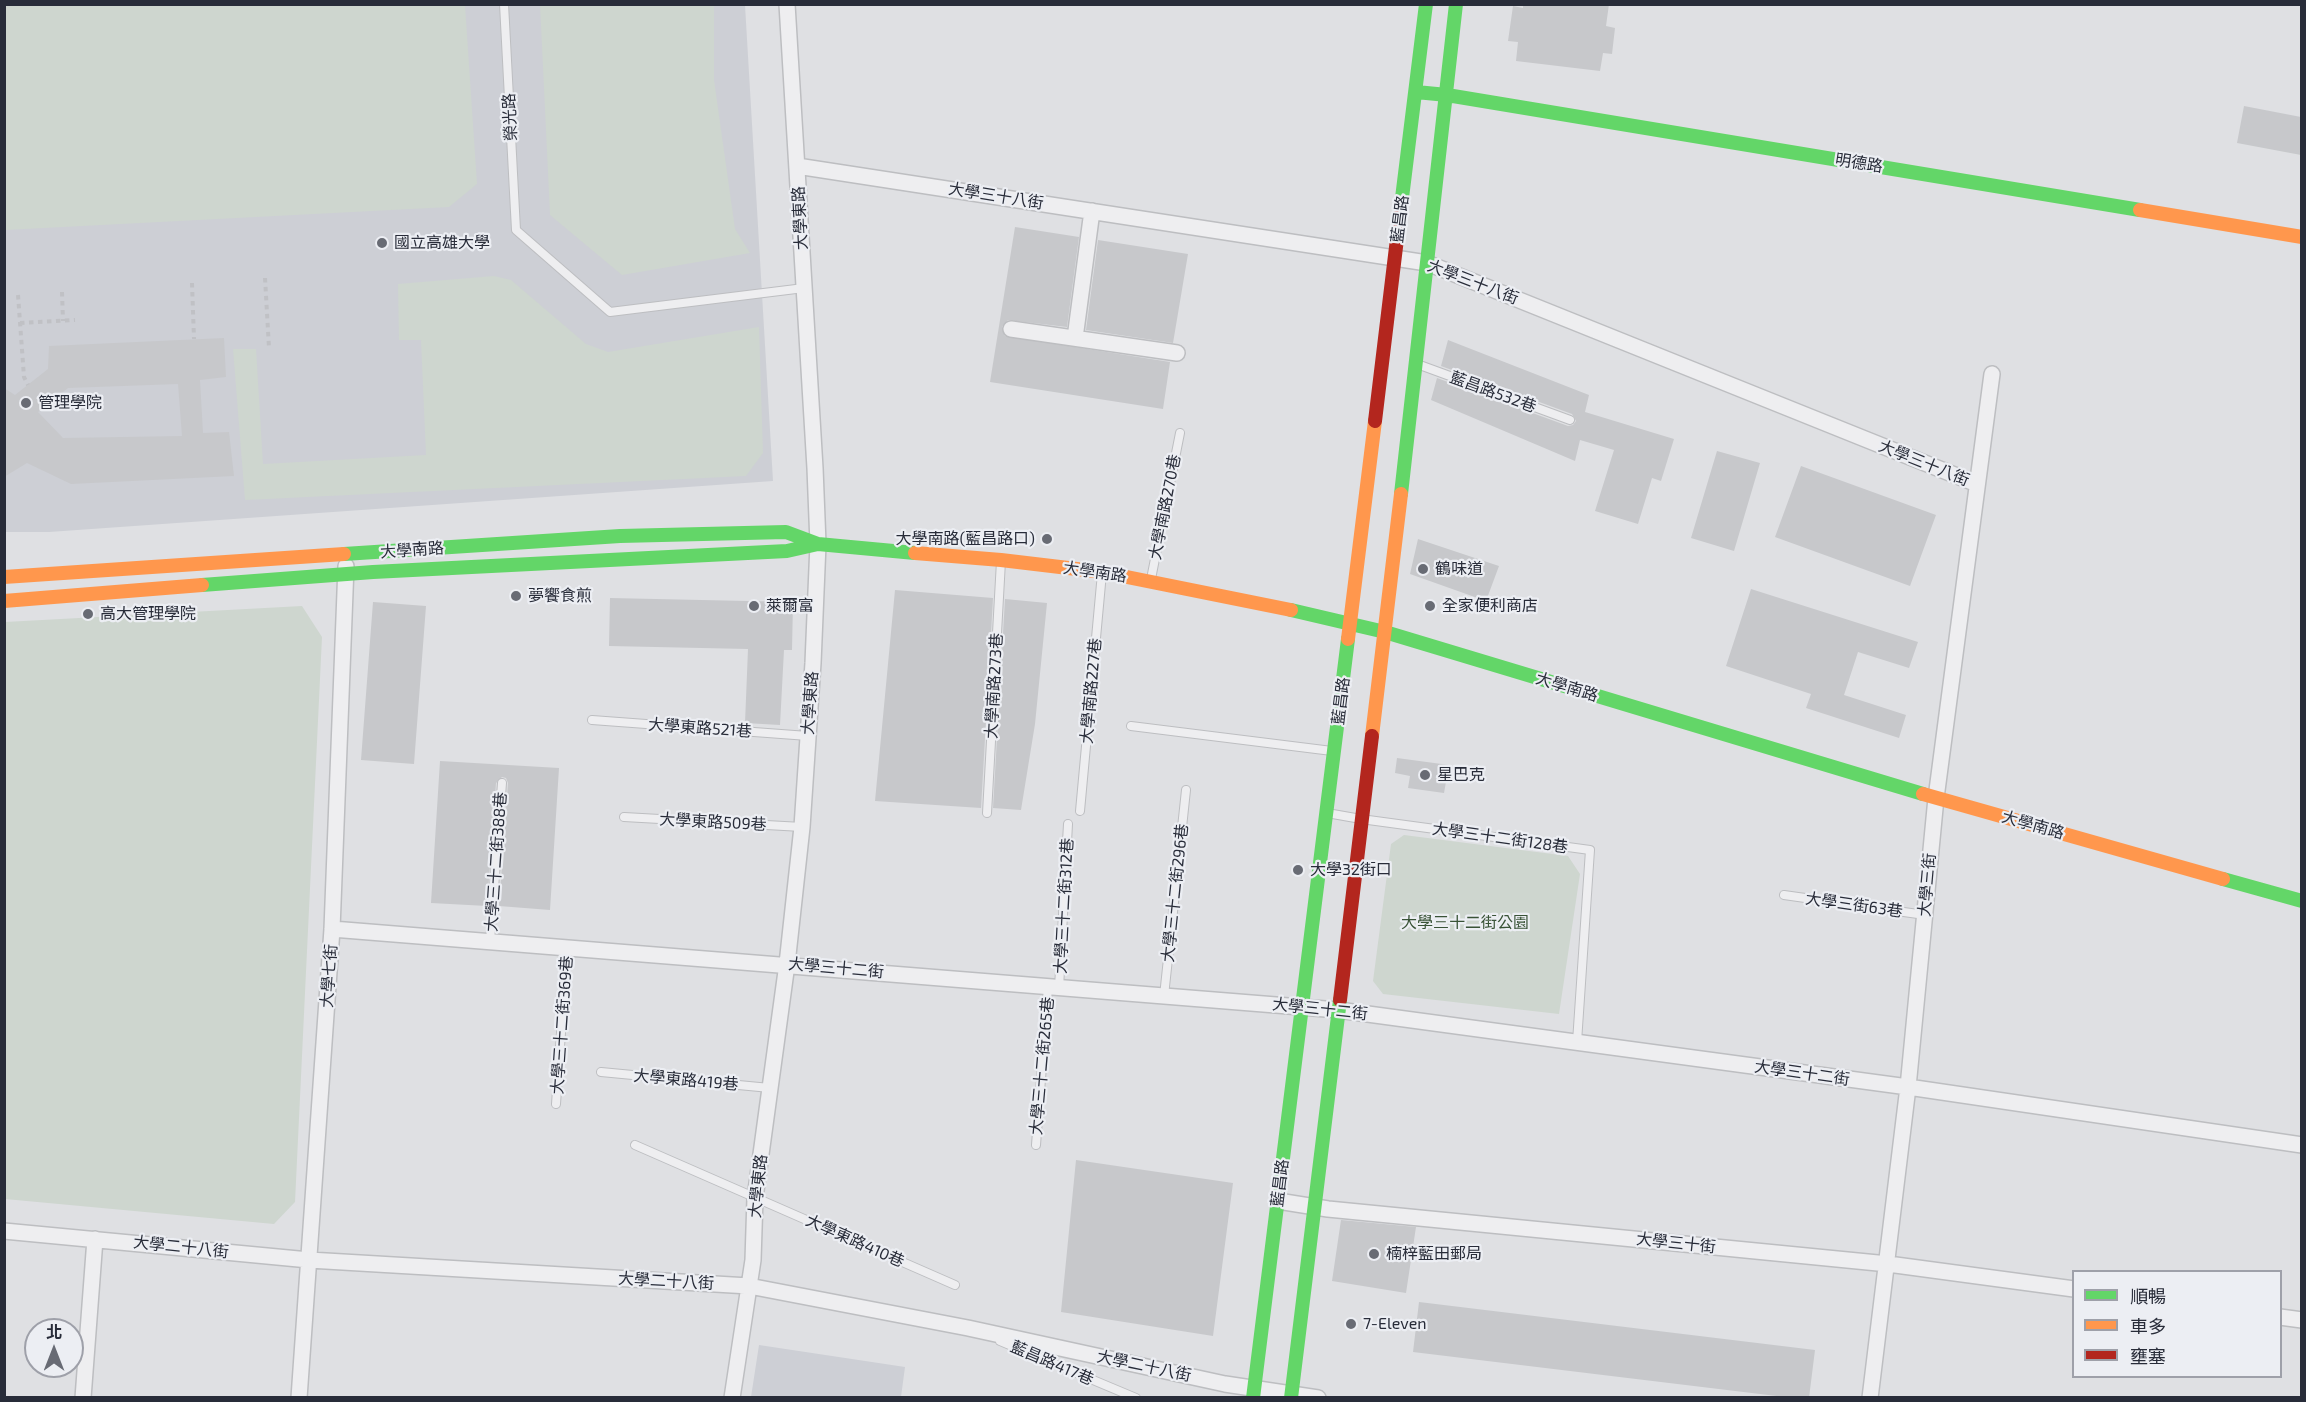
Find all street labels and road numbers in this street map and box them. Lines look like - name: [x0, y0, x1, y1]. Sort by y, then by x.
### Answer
- street label: 榮光路: [499, 93, 521, 141]
- street label: 明德路: [1834, 150, 1884, 176]
- street label: 大學三十八街: [947, 179, 1045, 213]
- street label: 大學東路: [789, 186, 811, 250]
- street label: 藍昌路: [1388, 194, 1412, 244]
- street label: 大學三十八街: [1425, 256, 1521, 308]
- street label: 藍昌路532巷: [1447, 368, 1539, 416]
- street label: 大學三十八街: [1876, 436, 1972, 490]
- street label: 大學南路270巷: [1145, 453, 1185, 561]
- street label: 大學南路: [379, 538, 445, 562]
- street label: 大學南路: [1062, 558, 1128, 586]
- street label: 大學南路273巷: [982, 633, 1006, 739]
- street label: 大學南路227巷: [1077, 637, 1105, 745]
- street label: 大學南路: [1534, 668, 1600, 706]
- street label: 大學東路: [798, 670, 822, 736]
- street label: 藍昌路: [1329, 676, 1353, 726]
- street label: 大學東路521巷: [647, 715, 753, 741]
- street label: 大學三十二街388巷: [482, 791, 510, 933]
- street label: 大學南路: [2000, 807, 2066, 843]
- street label: 大學東路509巷: [659, 810, 767, 834]
- street label: 大學三十二街128巷: [1431, 819, 1569, 857]
- street label: 大學三十二街296巷: [1158, 823, 1192, 963]
- street label: 大學三十二街312巷: [1051, 837, 1077, 975]
- street label: 大學三街: [1915, 852, 1939, 918]
- street label: 大學三街63巷: [1804, 889, 1904, 921]
- street label: 大學七街: [317, 943, 341, 1009]
- street label: 大學三十二街: [787, 954, 885, 982]
- street label: 大學三十二街369巷: [548, 955, 576, 1095]
- street label: 大學三十二街: [1271, 994, 1369, 1024]
- street label: 大學三十二街265巷: [1026, 996, 1058, 1136]
- street label: 大學三十二街: [1753, 1057, 1851, 1089]
- street label: 大學東路419巷: [633, 1066, 739, 1094]
- street label: 大學東路: [745, 1153, 771, 1219]
- street label: 藍昌路: [1268, 1158, 1292, 1208]
- street label: 大學東路410巷: [803, 1211, 907, 1271]
- street label: 大學三十街: [1635, 1229, 1717, 1257]
- street label: 大學二十八街: [132, 1232, 230, 1262]
- street label: 大學二十八街: [618, 1269, 714, 1293]
- street label: 藍昌路417巷: [1008, 1337, 1096, 1389]
- street label: 大學二十八街: [1095, 1347, 1193, 1385]

